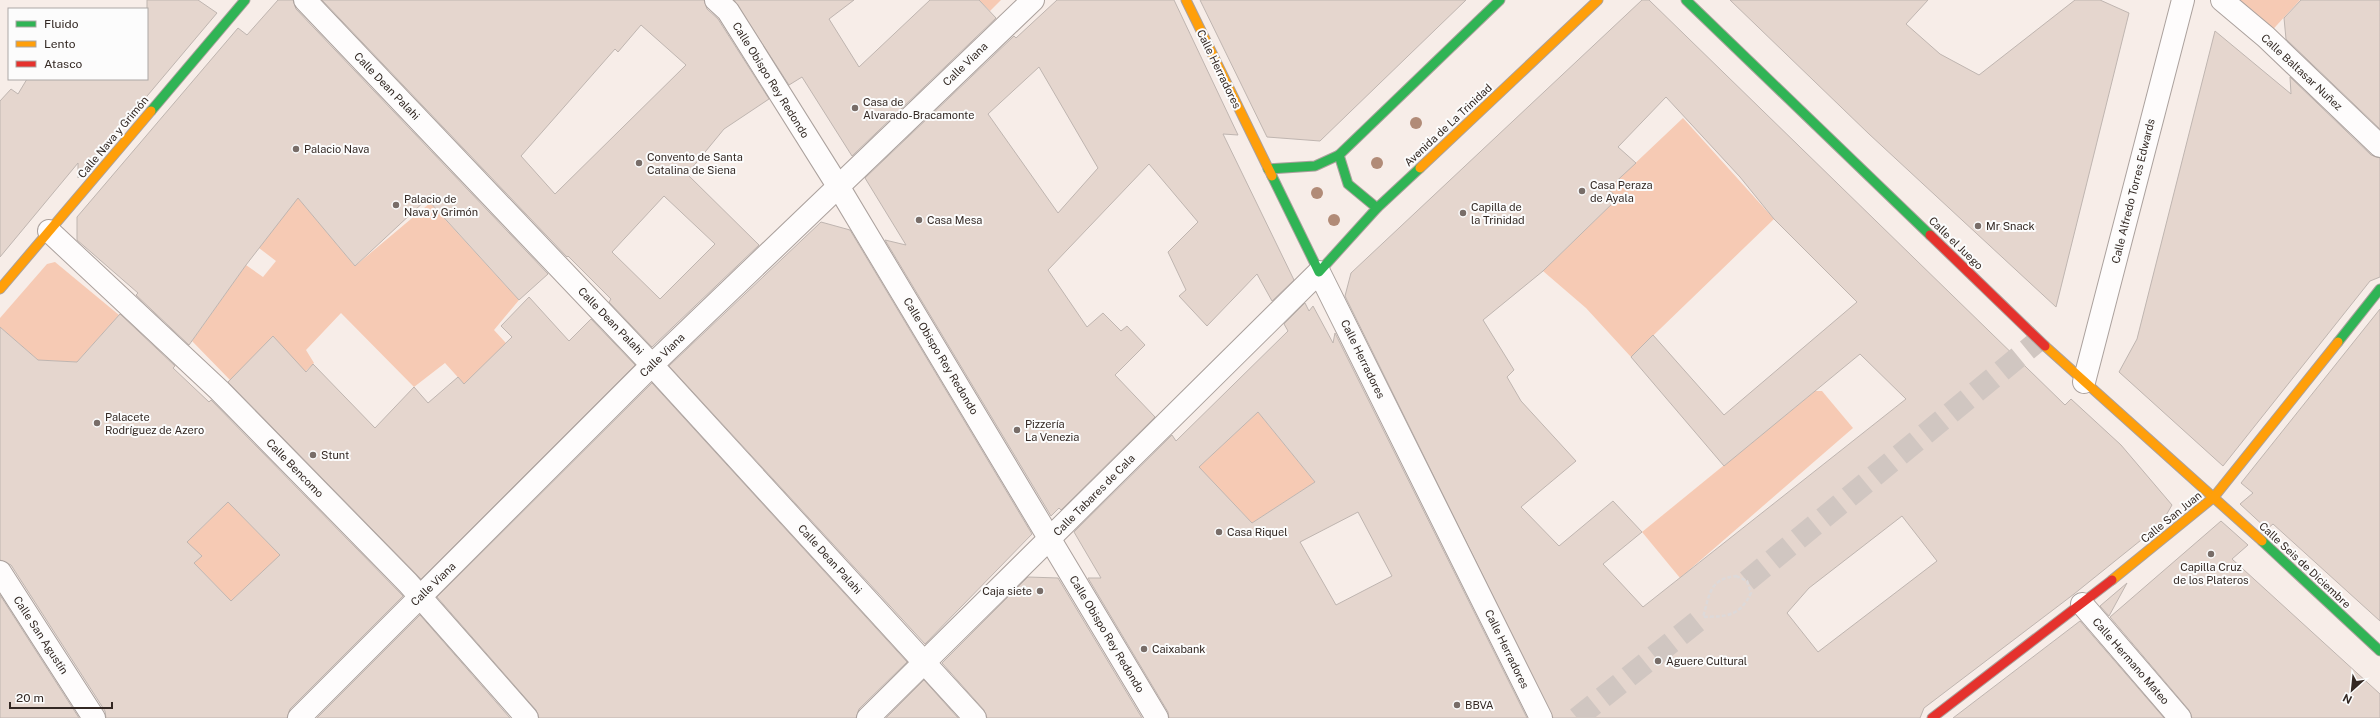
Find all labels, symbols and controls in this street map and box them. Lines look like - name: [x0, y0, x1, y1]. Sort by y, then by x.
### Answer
- legend: [8, 8, 148, 80]
- text: Fluido: [44, 17, 79, 31]
- street label: Calle Obispo Rey Redondo: [730, 20, 812, 140]
- street label: Calle Herradores: [1195, 28, 1244, 111]
- street label: Calle Baltasar Nuñez: [2259, 31, 2345, 113]
- text: Lento: [44, 37, 76, 51]
- street label: Calle Viana: [940, 40, 990, 88]
- street label: Calle Dean Palahi: [352, 50, 422, 122]
- text: Atasco: [44, 57, 83, 71]
- street label: Avenida de La Trinidad: [1402, 81, 1494, 169]
- street label: Calle Nava y Grimón: [75, 94, 151, 180]
- place label: Casa de Alvarado-Bracamonte: [863, 96, 974, 121]
- marker: Casa de Alvarado-Bracamonte: [850, 103, 860, 113]
- street label: Calle Alfredo Torres Edwards: [2109, 117, 2157, 265]
- place label: Palacio Nava: [304, 143, 369, 155]
- marker: Palacio Nava: [291, 144, 301, 154]
- place label: Convento de Santa Catalina de Siena: [647, 151, 743, 176]
- marker: Convento de Santa Catalina de Siena: [634, 158, 644, 168]
- place label: Casa Peraza de Ayala: [1590, 179, 1653, 204]
- marker: Casa Peraza de Ayala: [1577, 186, 1587, 196]
- place label: Palacio de Nava y Grimón: [404, 193, 478, 218]
- marker: Palacio de Nava y Grimón: [391, 200, 401, 210]
- place label: Capilla de la Trinidad: [1471, 201, 1525, 226]
- marker: Capilla de la Trinidad: [1458, 208, 1468, 218]
- place label: Casa Mesa: [927, 214, 982, 226]
- street label: Calle el Juego: [1926, 214, 1986, 272]
- marker: Casa Mesa: [914, 215, 924, 225]
- place label: Mr Snack: [1986, 220, 2035, 232]
- marker: Mr Snack: [1973, 221, 1983, 231]
- street label: Calle Dean Palahi: [576, 285, 646, 357]
- street label: Calle Obispo Rey Redondo: [901, 295, 981, 417]
- street label: Calle Herradores: [1339, 318, 1388, 401]
- street label: Calle Viana: [637, 331, 687, 379]
- place label: Palacete Rodríguez de Azero: [105, 411, 204, 436]
- marker: Palacete Rodríguez de Azero: [92, 418, 102, 428]
- place label: Pizzería La Venezia: [1025, 418, 1079, 443]
- marker: Pizzería La Venezia: [1012, 425, 1022, 435]
- street label: Calle Bencomo: [264, 436, 326, 500]
- place label: Stunt: [321, 449, 349, 461]
- marker: Stunt: [308, 450, 318, 460]
- street label: Calle Tabares de Cala: [1051, 452, 1137, 538]
- street label: Calle San Juan: [2138, 489, 2204, 545]
- street label: Calle Seis de Diciembre: [2257, 520, 2353, 610]
- street label: Calle Dean Palahi: [796, 522, 864, 596]
- place label: Casa Riquel: [1227, 526, 1287, 538]
- marker: Casa Riquel: [1214, 527, 1224, 537]
- marker: Capilla Cruz de los Plateros: [2206, 549, 2216, 559]
- street label: Calle Viana: [408, 560, 458, 608]
- place label: Capilla Cruz de los Plateros: [2173, 561, 2249, 586]
- street label: Calle Obispo Rey Redondo: [1067, 573, 1147, 695]
- place label: Caja siete: [982, 585, 1032, 597]
- marker: Caja siete: [1035, 586, 1045, 596]
- street label: Calle San Agustín: [11, 594, 71, 676]
- street label: Calle Herradores: [1483, 608, 1532, 691]
- street label: Calle Hermano Mateo: [2090, 615, 2172, 707]
- place label: Caixabank: [1152, 643, 1205, 655]
- marker: Caixabank: [1139, 644, 1149, 654]
- place label: Aguere Cultural: [1666, 655, 1747, 667]
- marker: Aguere Cultural: [1653, 656, 1663, 666]
- north arrow: [2332, 670, 2372, 710]
- scale bar: [10, 684, 112, 710]
- text: 20 m: [16, 691, 44, 705]
- text: N: [2341, 692, 2354, 706]
- place label: BBVA: [1465, 699, 1494, 711]
- marker: BBVA: [1452, 700, 1462, 710]

